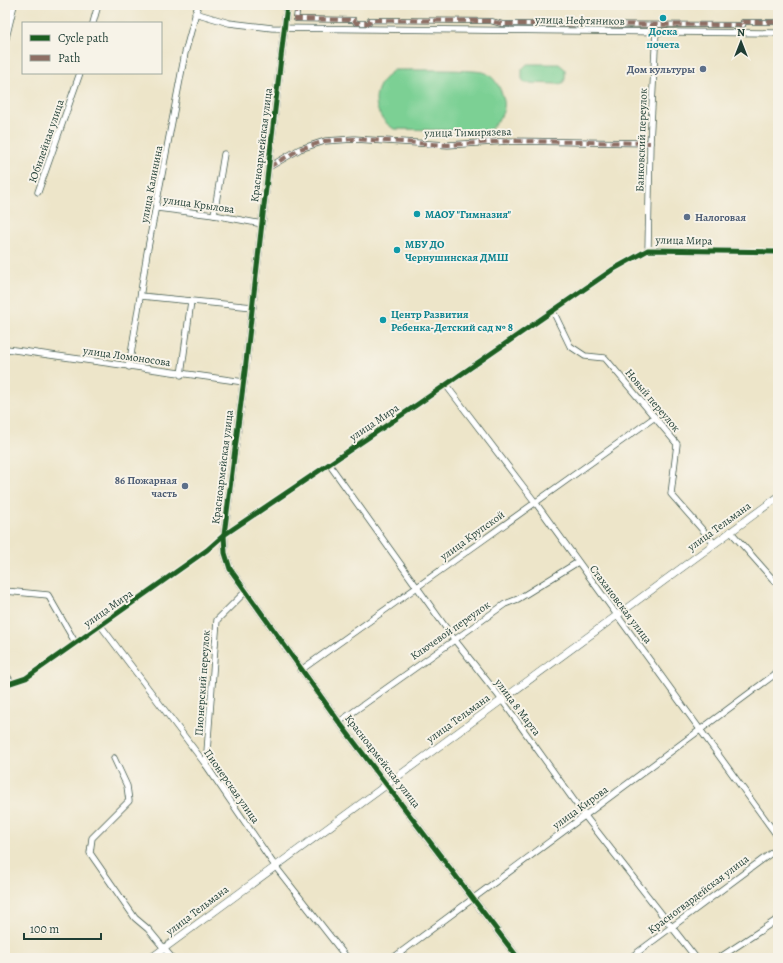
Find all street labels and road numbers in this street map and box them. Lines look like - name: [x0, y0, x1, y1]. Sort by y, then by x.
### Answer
- street label: улица Нефтяников: [534, 12, 625, 29]
- street label: Красноармейская улица: [247, 86, 276, 203]
- street label: Банковский переулок: [632, 88, 651, 192]
- street label: Юбилейная улица: [25, 97, 68, 185]
- street label: улица Тимирязева: [423, 124, 513, 141]
- street label: улица Калинина: [136, 143, 167, 225]
- street label: улица Крылова: [161, 192, 236, 217]
- street label: улица Мира: [654, 232, 713, 249]
- street label: улица Ломоносова: [81, 343, 173, 370]
- street label: Новый переулок: [622, 365, 684, 435]
- street label: улица Мира: [346, 400, 403, 445]
- street label: Красноармейская улица: [208, 408, 237, 525]
- street label: улица Тельмана: [684, 498, 755, 555]
- street label: улица Крупской: [436, 507, 508, 564]
- street label: Стахановская улица: [586, 562, 656, 648]
- street label: улица Мира: [80, 585, 137, 631]
- street label: Ключевой переулок: [407, 597, 493, 664]
- street label: Пионерский переулок: [191, 629, 214, 737]
- street label: улица 8 Марта: [491, 675, 545, 740]
- street label: улица Тельмана: [423, 690, 494, 747]
- street label: Красноармейская улица: [341, 711, 424, 812]
- street label: Пионерская улица: [200, 746, 263, 827]
- street label: улица Кирова: [549, 782, 612, 833]
- street label: Красногвардейская улица: [645, 851, 753, 937]
- street label: улица Тельмана: [162, 881, 232, 940]

